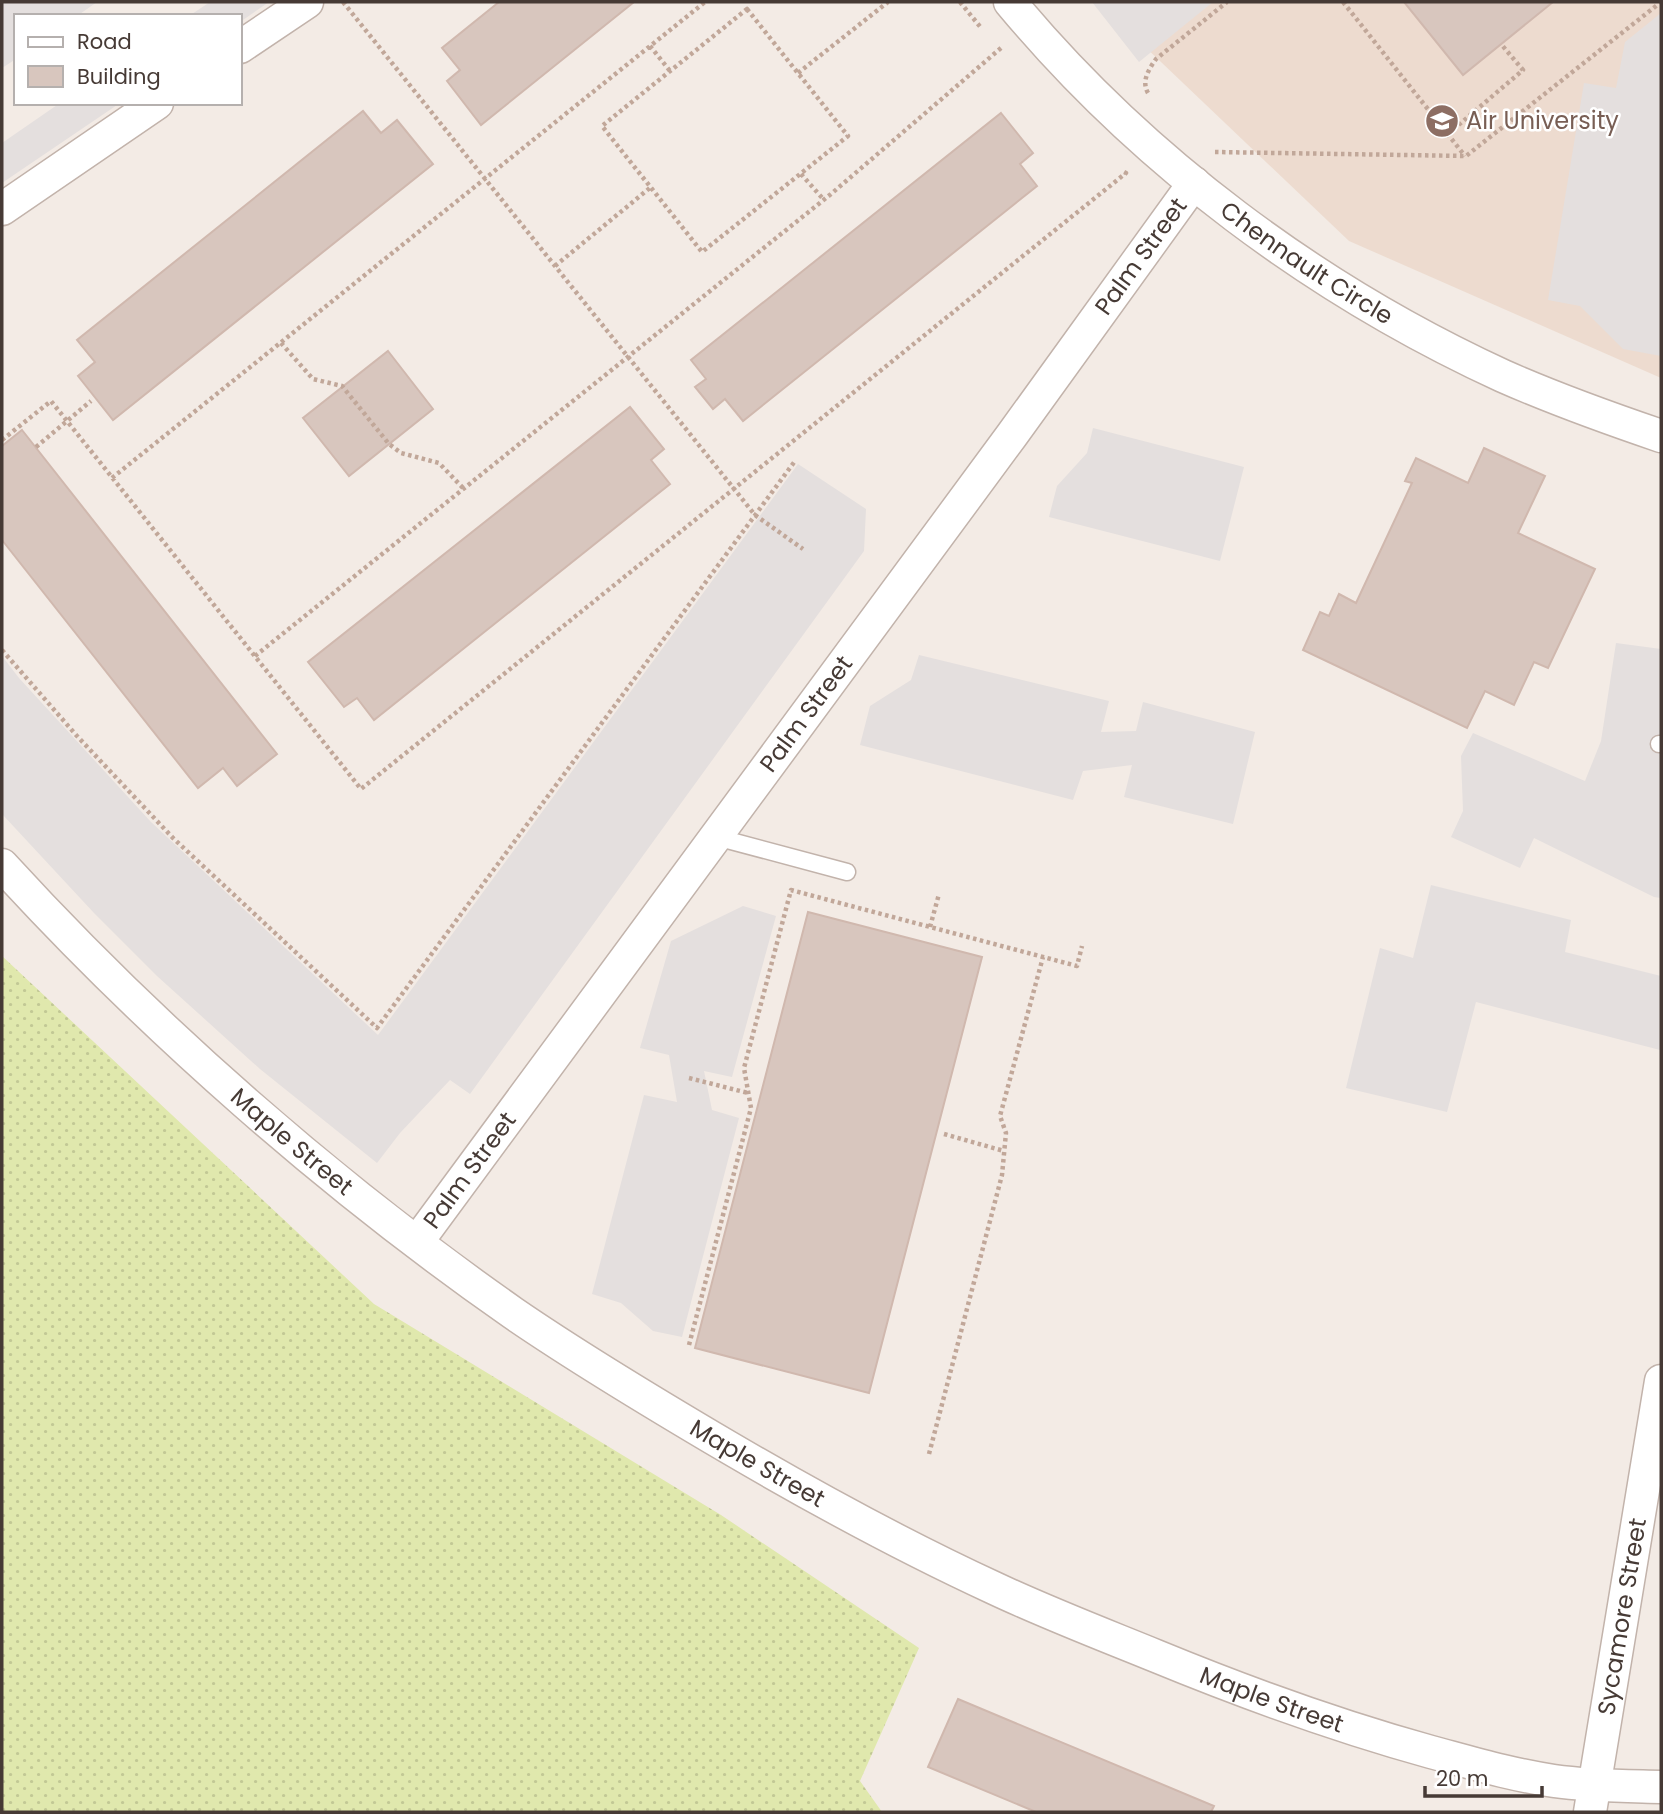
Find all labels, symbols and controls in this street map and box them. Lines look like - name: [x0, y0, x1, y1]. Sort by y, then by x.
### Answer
- legend: [14, 14, 242, 105]
- text: Road: [77, 27, 132, 56]
- text: Building: [77, 62, 161, 91]
- school or university icon: Air University: [1423, 102, 1461, 140]
- place label: Air University: [1466, 104, 1619, 137]
- street label: Palm Street: [1087, 191, 1194, 321]
- street label: Chennault Circle: [1214, 193, 1399, 332]
- street label: Palm Street: [752, 649, 860, 779]
- street label: Maple Street: [224, 1080, 360, 1203]
- street label: Palm Street: [415, 1105, 524, 1235]
- street label: Maple Street: [684, 1411, 831, 1515]
- street label: Sycamore Street: [1589, 1516, 1654, 1717]
- street label: Maple Street: [1195, 1658, 1348, 1741]
- scale bar: [1425, 1755, 1542, 1799]
- text: 20 m: [1436, 1764, 1489, 1793]

